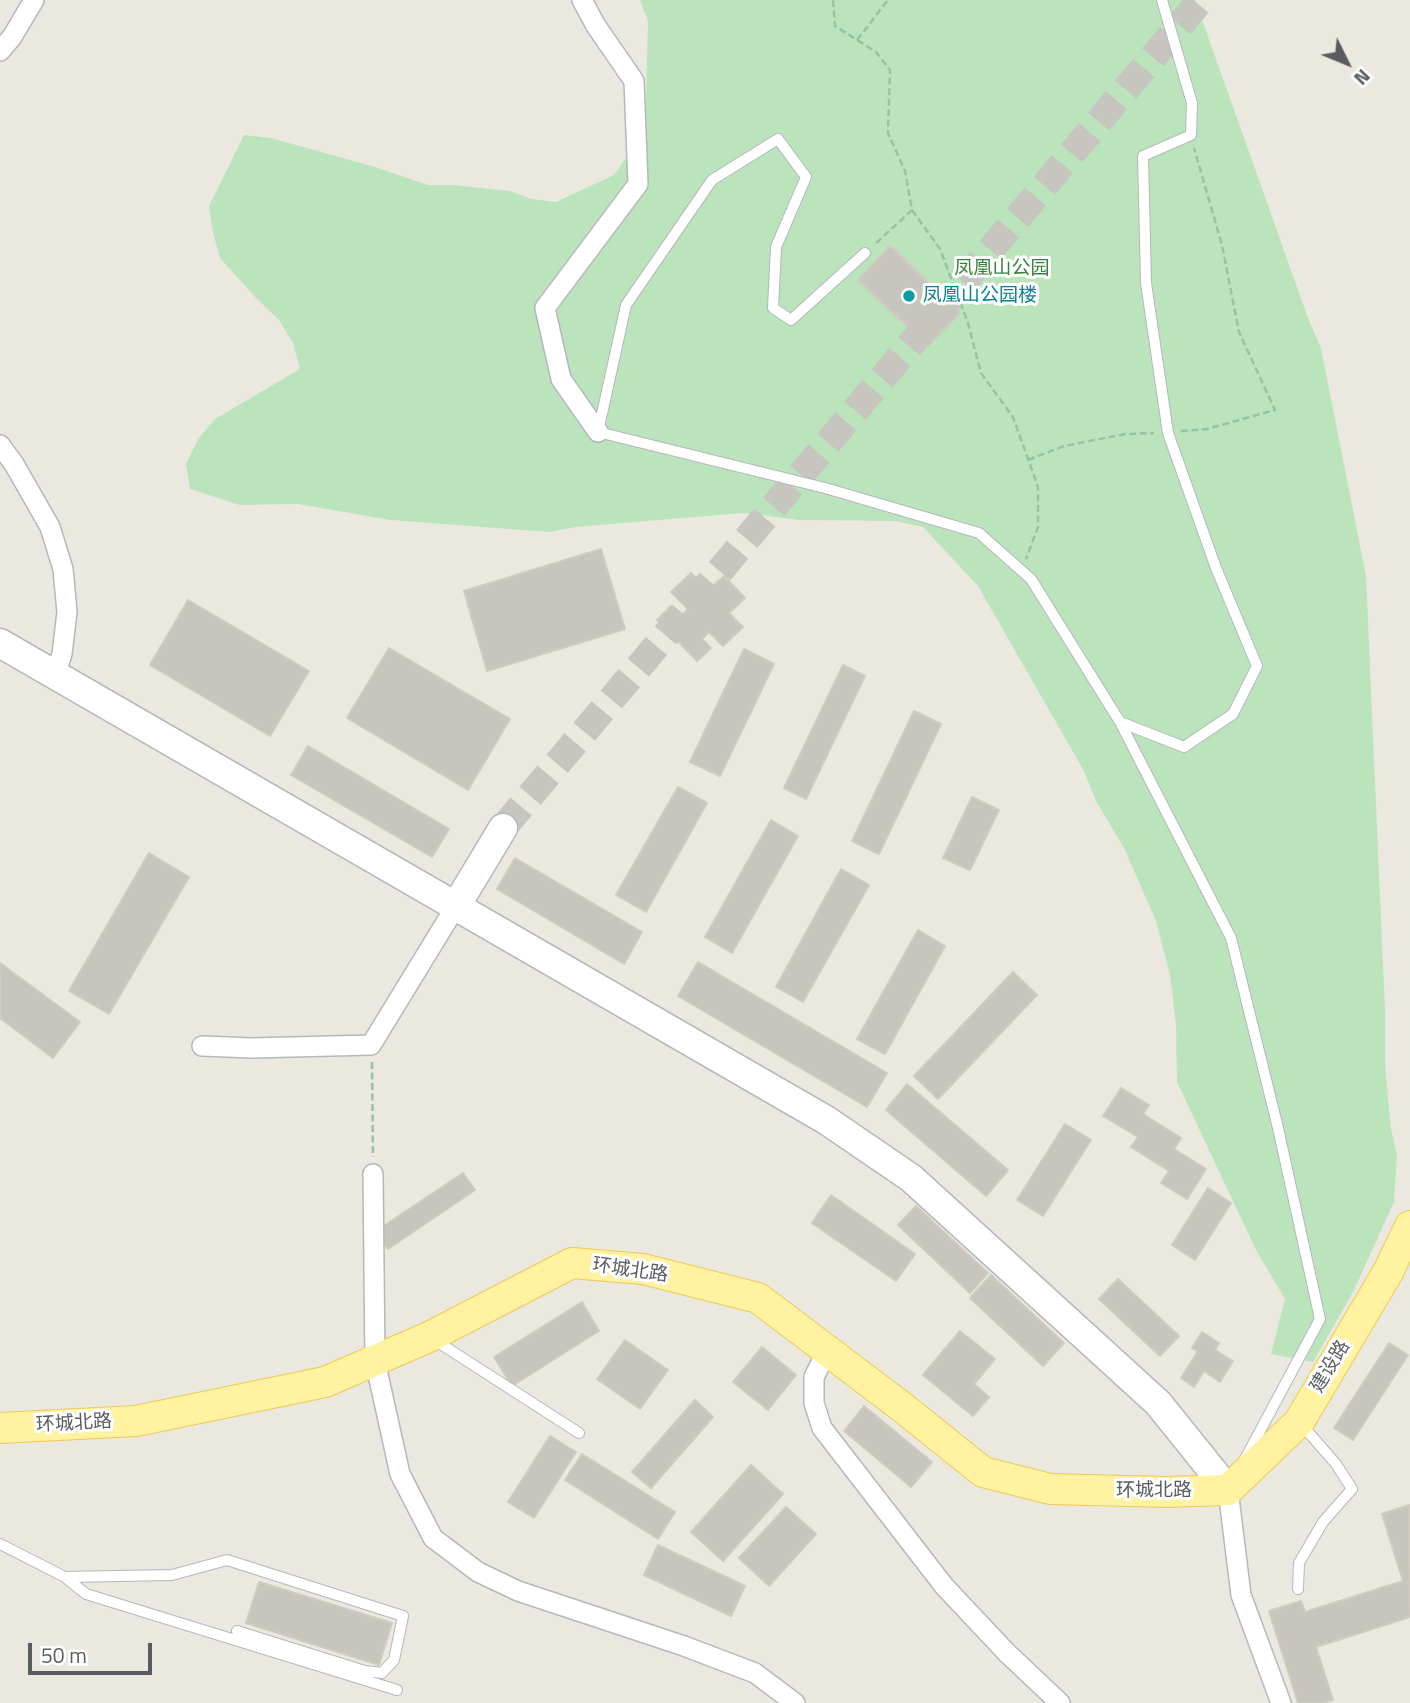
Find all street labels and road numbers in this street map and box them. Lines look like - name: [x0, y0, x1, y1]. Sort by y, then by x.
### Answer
- street label: 环城北路: [591, 1254, 669, 1288]
- street label: 建设路: [1307, 1337, 1355, 1397]
- street label: 环城北路: [35, 1411, 113, 1437]
- street label: 环城北路: [1116, 1480, 1192, 1502]

